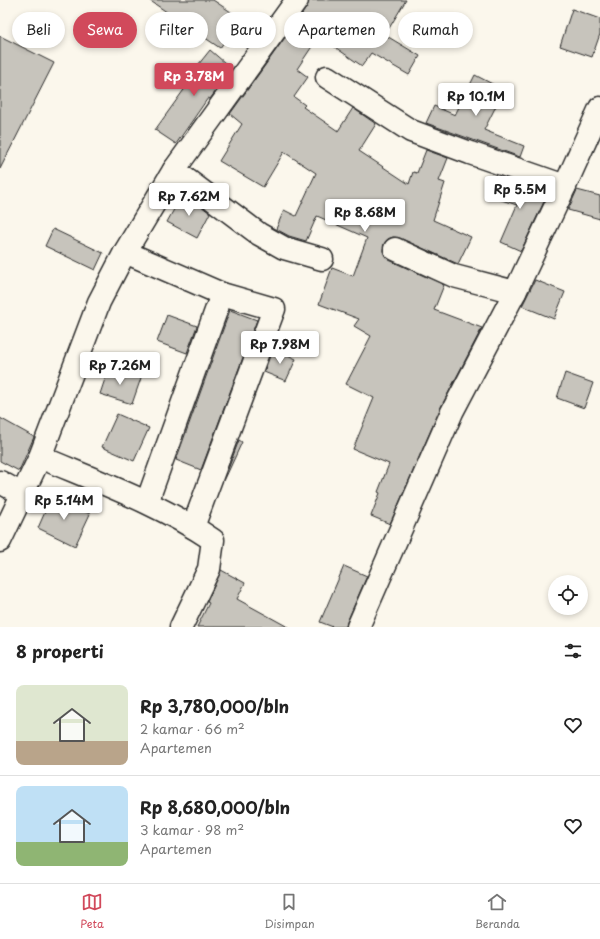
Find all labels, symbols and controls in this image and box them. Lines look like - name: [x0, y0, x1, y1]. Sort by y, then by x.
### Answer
- chip: Beli: [12, 12, 65, 48]
- chip: Sewa: [73, 12, 137, 48]
- chip: Filter: [145, 12, 208, 48]
- chip: Baru: [216, 12, 276, 48]
- chip: Apartemen: [284, 12, 390, 48]
- chip: Rumah: [398, 12, 473, 48]
- pin: Rp 3.78M: [153, 63, 235, 97]
- text: Rp 3.78M: [164, 66, 224, 85]
- pin: Rp 10.1M: [435, 83, 517, 117]
- text: Rp 10.1M: [447, 86, 505, 105]
- pin: Rp 5.5M: [483, 176, 557, 210]
- text: Rp 5.5M: [493, 179, 547, 198]
- pin: Rp 7.62M: [148, 183, 230, 217]
- text: Rp 7.62M: [158, 186, 220, 205]
- pin: Rp 8.68M: [324, 199, 406, 233]
- text: Rp 8.68M: [334, 202, 396, 221]
- pin: Rp 7.98M: [239, 331, 321, 365]
- text: Rp 7.98M: [250, 334, 310, 353]
- pin: Rp 7.26M: [79, 352, 161, 386]
- text: Rp 7.26M: [89, 355, 151, 374]
- pin: Rp 5.14M: [23, 487, 105, 521]
- text: Rp 5.14M: [34, 490, 94, 509]
- map controls: [548, 575, 588, 615]
- button: locate: [548, 575, 588, 615]
- text: 8 properti: [16, 638, 104, 664]
- icon: filters: [562, 640, 584, 662]
- text: Rp 3,780,000/bln: [140, 693, 289, 719]
- icon: home: [48, 701, 96, 749]
- icon: heart: [562, 714, 584, 736]
- text: 2 kamar · 66 m²: [140, 719, 245, 738]
- text: Apartemen: [140, 738, 212, 757]
- text: Rp 8,680,000/bln: [140, 794, 290, 820]
- icon: home: [48, 802, 96, 850]
- icon: heart: [562, 815, 584, 837]
- text: 3 kamar · 98 m²: [140, 820, 244, 839]
- text: Apartemen: [140, 839, 212, 858]
- tab: Peta: [80, 891, 104, 932]
- tab: Disimpan: [264, 891, 315, 932]
- tab: Beranda: [475, 891, 520, 932]

